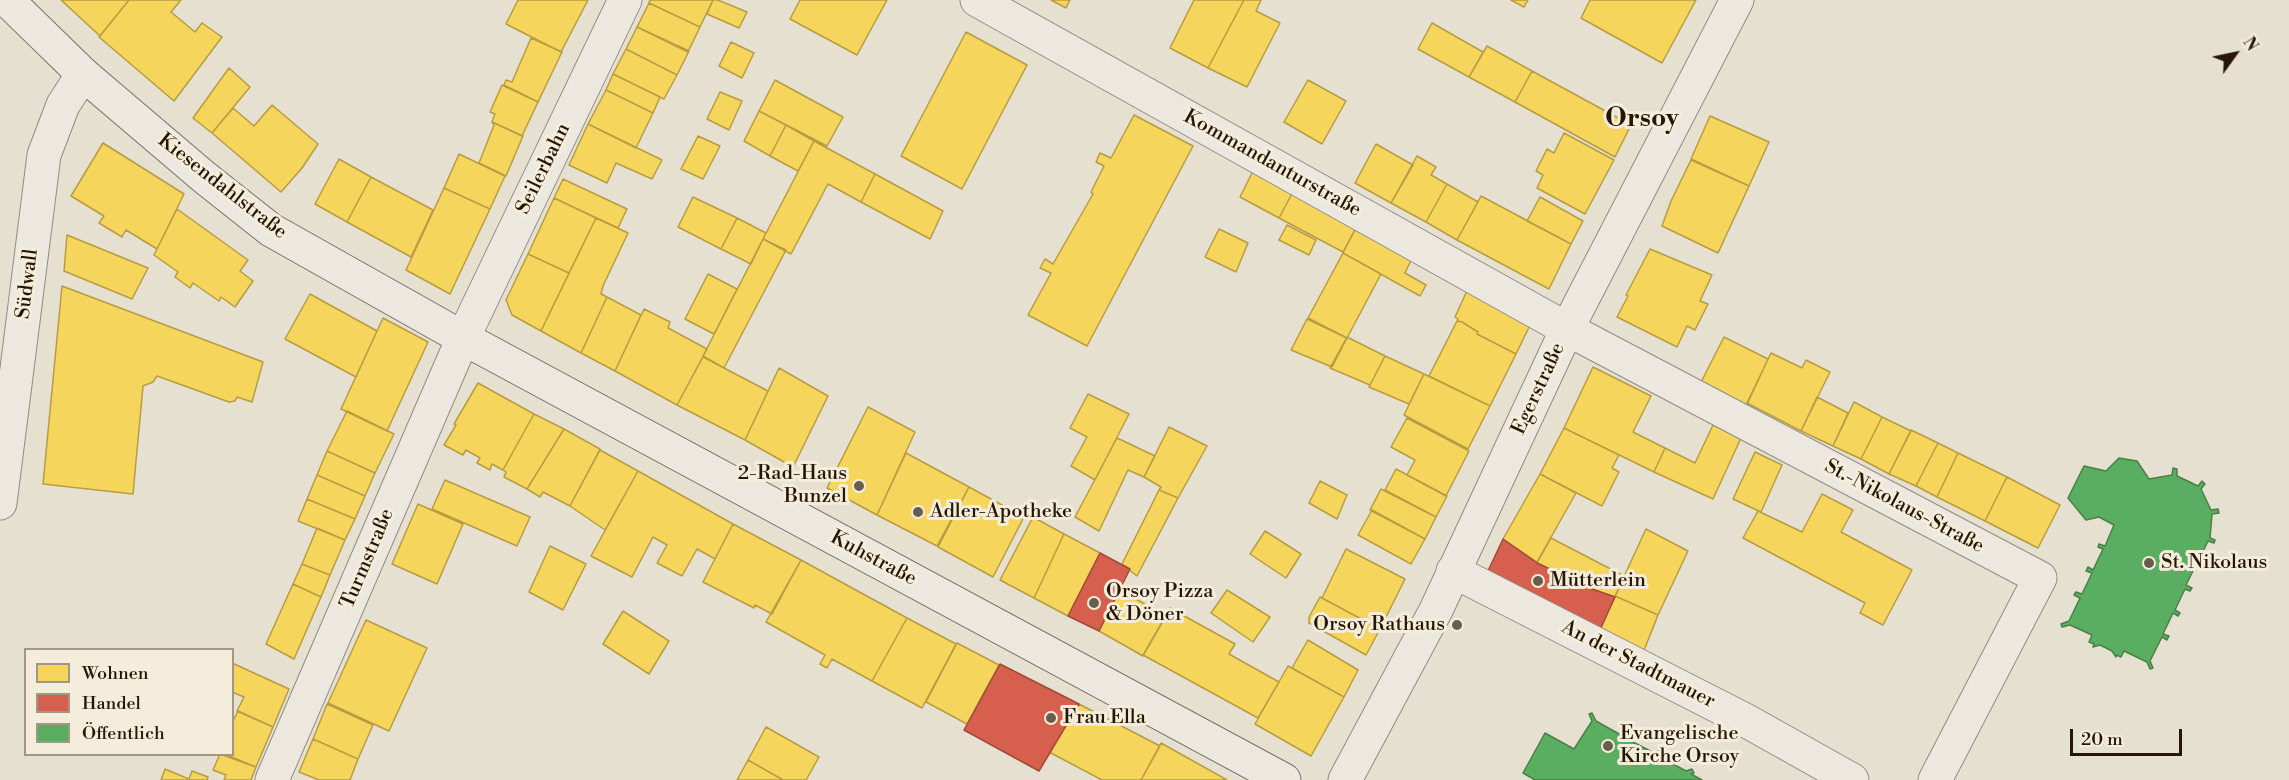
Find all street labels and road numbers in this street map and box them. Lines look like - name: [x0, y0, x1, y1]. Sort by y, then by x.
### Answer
- street label: Kommandanturstraße: [1179, 105, 1365, 223]
- street label: Seilerbahn: [512, 120, 576, 218]
- street label: Kiesendahlstraße: [153, 129, 291, 245]
- street label: Südwall: [12, 248, 44, 320]
- street label: Egerstraße: [1507, 339, 1571, 439]
- street label: St.-Nikolaus-Straße: [1820, 455, 1988, 559]
- street label: Turmstraße: [336, 505, 400, 613]
- street label: Kuhstraße: [826, 526, 920, 592]
- street label: An der Stadtmauer: [1557, 616, 1719, 714]

